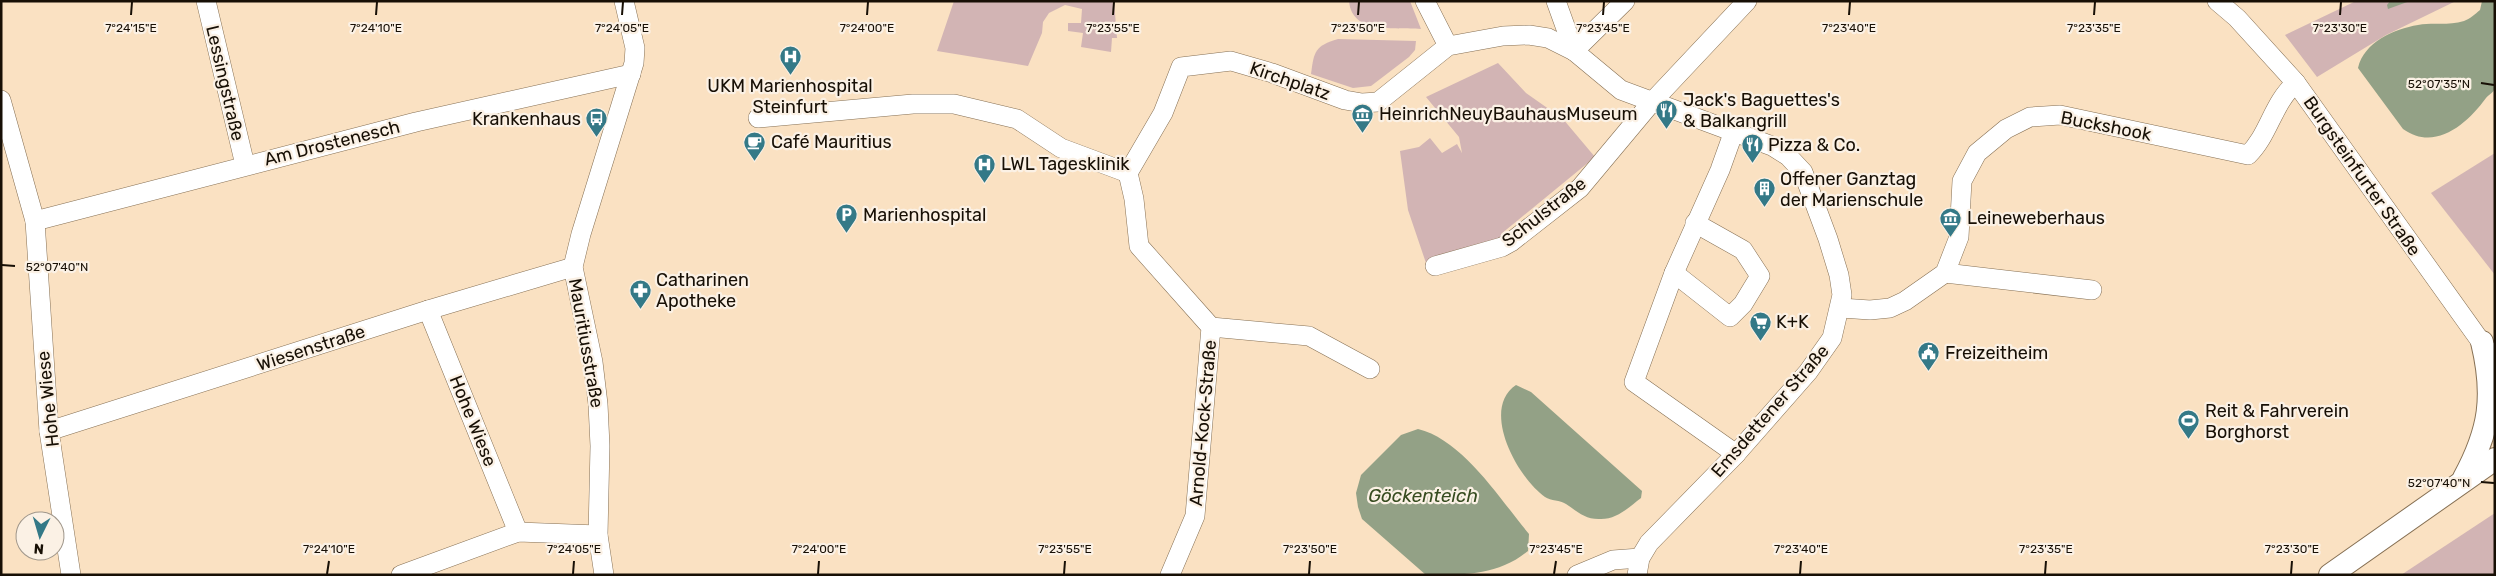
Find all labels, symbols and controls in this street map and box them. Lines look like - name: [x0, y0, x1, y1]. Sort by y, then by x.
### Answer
- text: 7°24'15"E: [105, 21, 157, 35]
- text: 7°24'10"E: [350, 21, 402, 35]
- text: 7°24'05"E: [595, 21, 649, 35]
- text: 7°24'00"E: [840, 21, 894, 35]
- text: 7°23'55"E: [1086, 21, 1140, 35]
- text: 7°23'50"E: [1331, 21, 1385, 35]
- text: 7°23'45"E: [1576, 21, 1630, 35]
- text: 7°23'40"E: [1822, 21, 1876, 35]
- text: 7°23'35"E: [2067, 21, 2121, 35]
- text: 7°23'30"E: [2313, 21, 2367, 35]
- street label: Lessingstraße: [201, 23, 249, 143]
- hospital icon: UKM Marienhospital Steinfurt: [778, 44, 802, 75]
- street label: Kirchplatz: [1247, 57, 1333, 105]
- place label: UKM Marienhospital Steinfurt: [707, 75, 873, 118]
- text: 52°07'35"N: [2408, 77, 2470, 91]
- place label: Jack's Baguettes's & Balkangrill: [1683, 89, 1840, 132]
- street label: Burgsteinfurter Straße: [2299, 92, 2425, 260]
- restaurant icon: Jack's Baguettes's & Balkangrill: [1655, 98, 1679, 129]
- museum icon: HeinrichNeuyBauhausMuseum: [1351, 102, 1375, 133]
- place label: HeinrichNeuyBauhausMuseum: [1379, 103, 1638, 125]
- street label: Buckshook: [2059, 106, 2154, 146]
- bus stop icon: Krankenhaus: [585, 107, 609, 138]
- place label: Krankenhaus: [472, 108, 581, 130]
- street label: Am Drostenesch: [262, 115, 402, 171]
- cafe icon: Café Mauritius: [743, 130, 767, 161]
- place label: Café Mauritius: [771, 131, 892, 153]
- restaurant icon: Pizza & Co.: [1740, 133, 1764, 164]
- place label: Pizza & Co.: [1768, 134, 1860, 156]
- hospital icon: LWL Tagesklinik: [973, 152, 997, 183]
- place label: LWL Tagesklinik: [1001, 153, 1130, 175]
- place label: Offener Ganztag der Marienschule: [1780, 168, 1923, 211]
- street label: Schulstraße: [1498, 172, 1590, 252]
- building icon: Offener Ganztag der Marienschule: [1752, 177, 1776, 208]
- parking icon: Marienhospital: [835, 203, 859, 234]
- place label: Marienhospital: [863, 204, 986, 226]
- museum icon: Leineweberhaus: [1939, 206, 1963, 237]
- place label: Leineweberhaus: [1967, 207, 2105, 229]
- text: 52°07'40"N: [26, 260, 88, 274]
- place label: Catharinen Apotheke: [656, 269, 749, 312]
- street label: Mauritiusstraße: [564, 276, 608, 410]
- pharmacy icon: Catharinen Apotheke: [628, 278, 652, 309]
- supermarket icon: K+K: [1748, 310, 1772, 341]
- place label: K+K: [1776, 311, 1809, 333]
- street label: Wiesenstraße: [254, 320, 368, 376]
- street label: Arnold-Kock-Straße: [1185, 339, 1221, 507]
- street label: Emsdettener Straße: [1706, 340, 1834, 482]
- public building icon: Freizeitheim: [1917, 341, 1941, 372]
- place label: Freizeitheim: [1945, 342, 2048, 364]
- street label: Hohe Wiese: [32, 350, 64, 448]
- street label: Hohe Wiese: [445, 372, 501, 470]
- place label: Reit & Fahrverein Borghorst: [2205, 400, 2349, 443]
- sports icon: Reit & Fahrverein Borghorst: [2177, 409, 2201, 440]
- text: 52°07'40"N: [2408, 476, 2470, 490]
- water label: Göckenteich: [1368, 484, 1478, 507]
- north arrow: [15, 511, 65, 561]
- text: N: [33, 540, 45, 557]
- text: 7°24'10"E: [303, 542, 355, 556]
- text: 7°24'05"E: [547, 542, 601, 556]
- text: 7°24'00"E: [792, 542, 846, 556]
- text: 7°23'55"E: [1038, 542, 1092, 556]
- text: 7°23'50"E: [1283, 542, 1337, 556]
- text: 7°23'45"E: [1529, 542, 1583, 556]
- text: 7°23'40"E: [1774, 542, 1828, 556]
- text: 7°23'35"E: [2019, 542, 2073, 556]
- text: 7°23'30"E: [2265, 542, 2319, 556]

